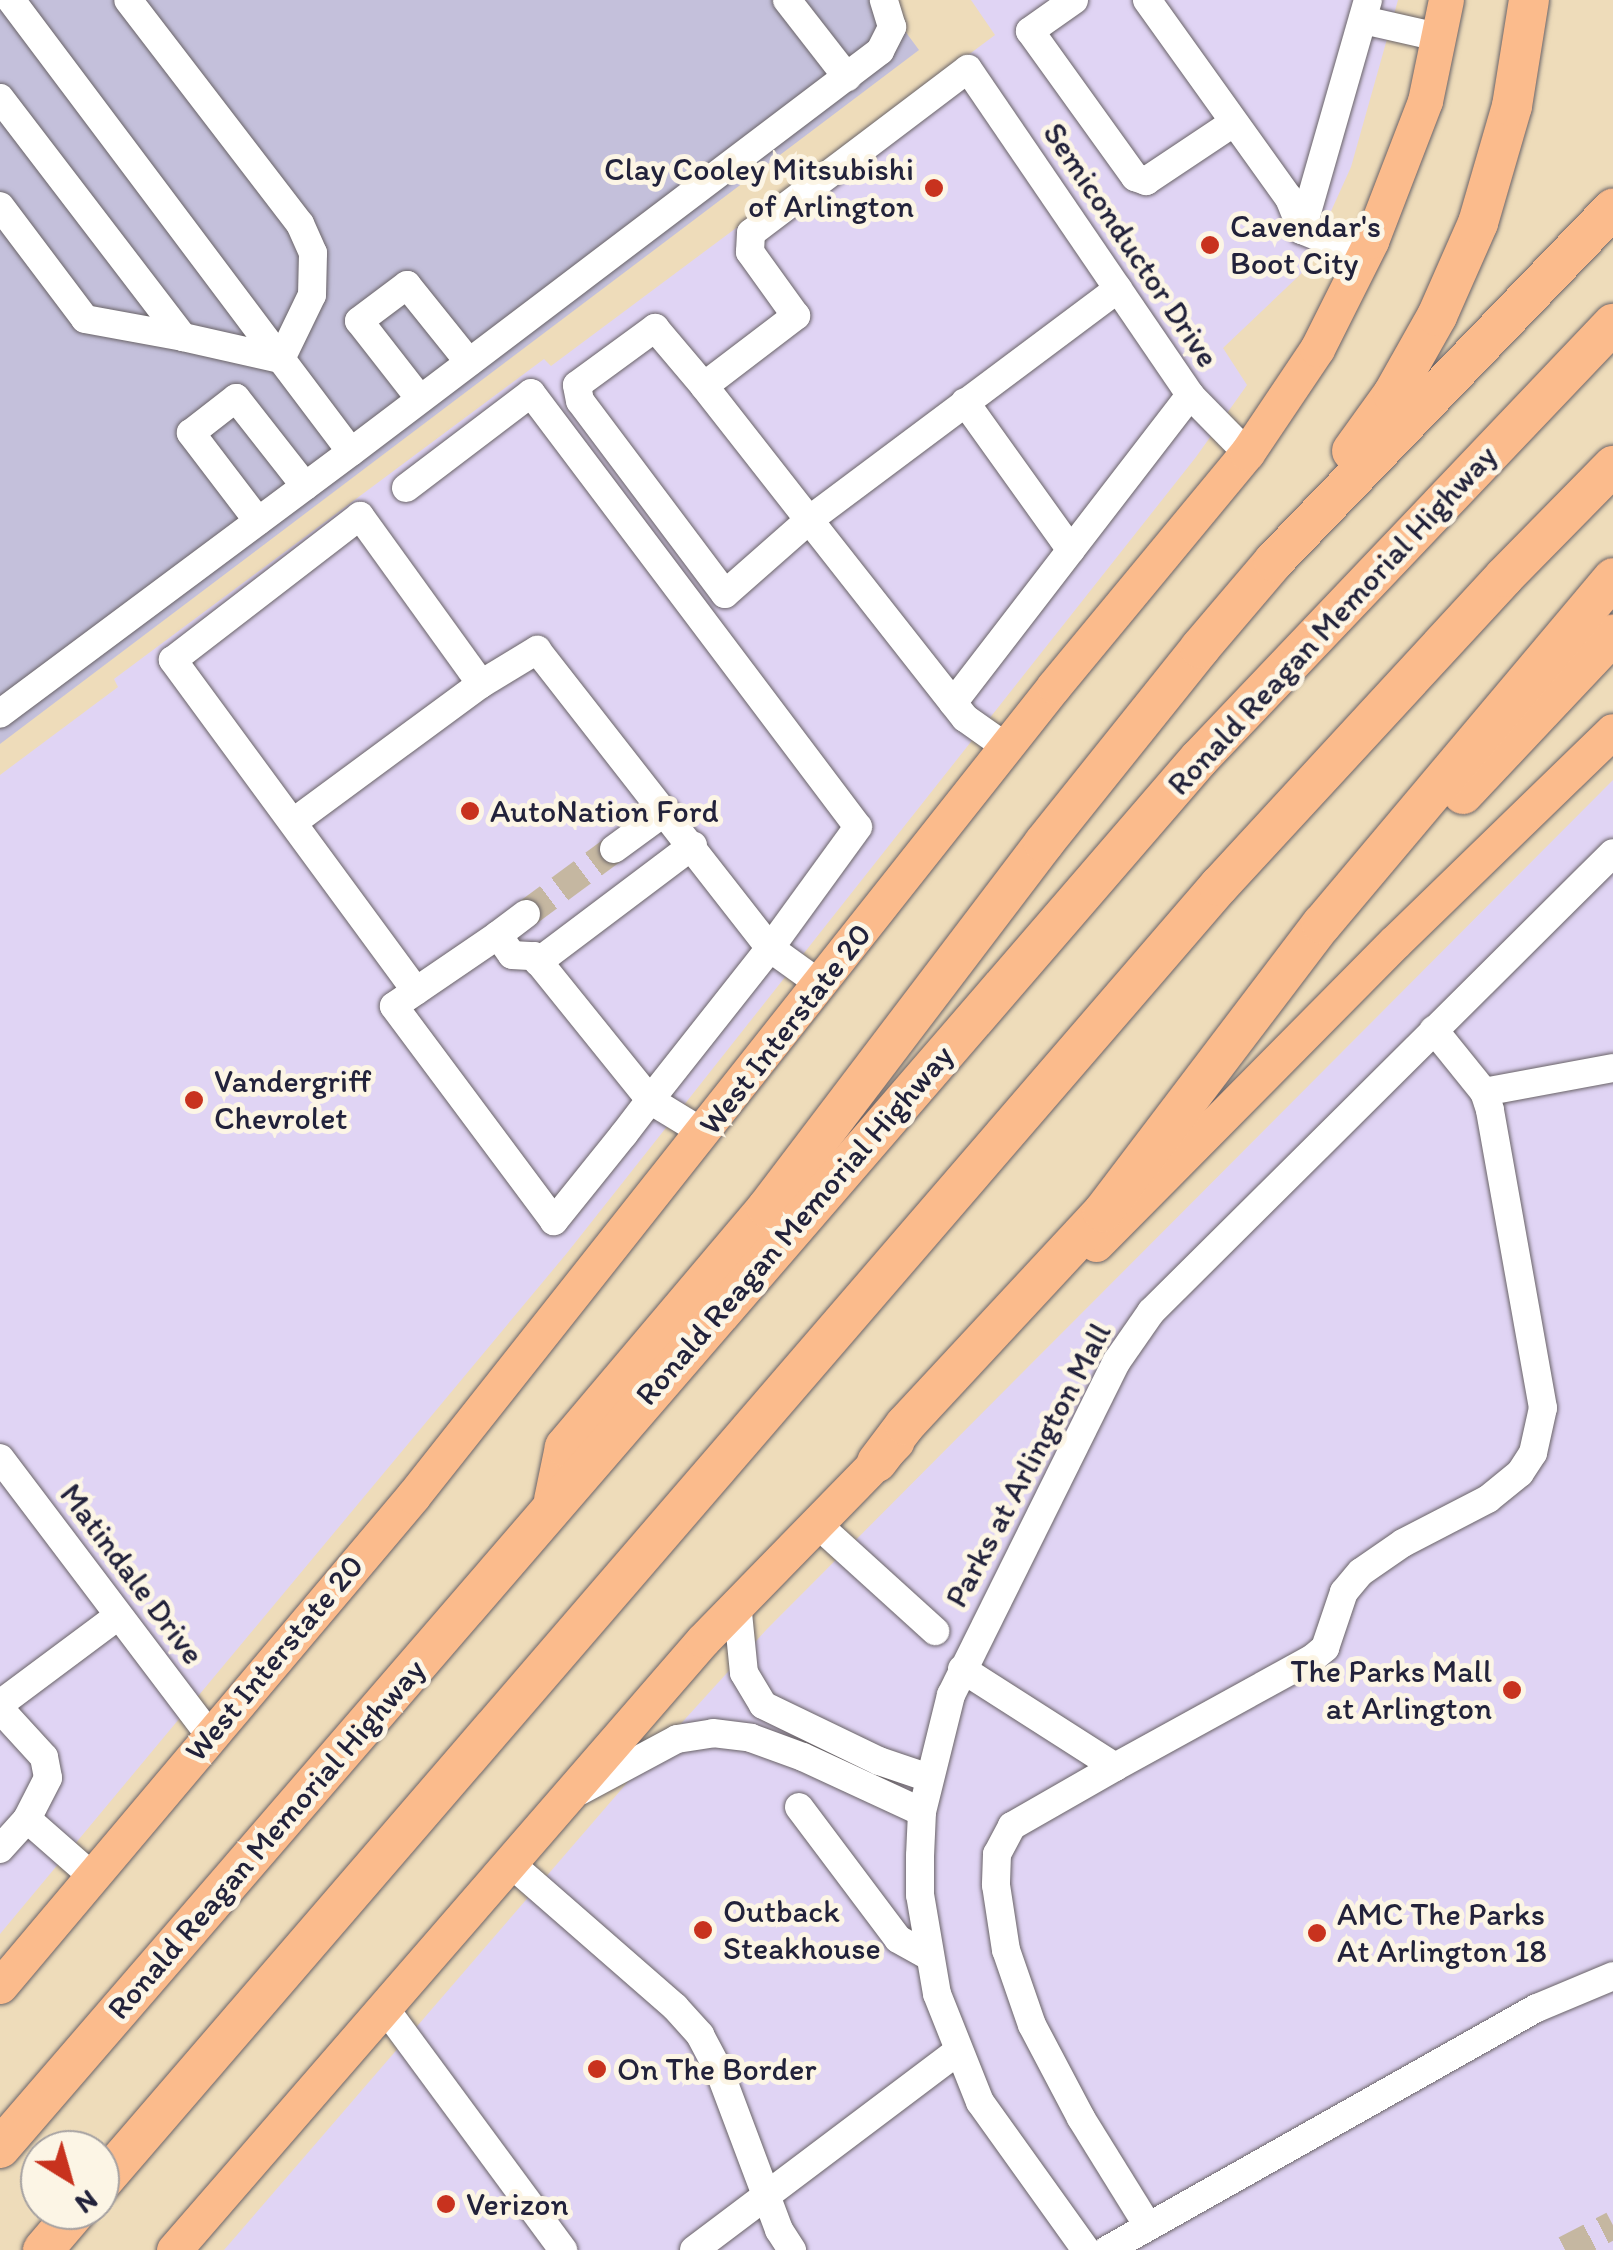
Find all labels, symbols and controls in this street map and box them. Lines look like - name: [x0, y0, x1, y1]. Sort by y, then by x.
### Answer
- street label: Semiconductor Drive: [1035, 115, 1227, 375]
- place label: Clay Cooley Mitsubishi of Arlington: [605, 151, 914, 226]
- marker: Clay Cooley Mitsubishi of Arlington: [923, 177, 945, 199]
- place label: Cavendar's Boot City: [1230, 208, 1381, 283]
- marker: Cavendar's Boot City: [1199, 234, 1221, 256]
- street label: Ronald Reagan Memorial Highway: [1160, 438, 1504, 802]
- place label: AutoNation Ford: [490, 792, 718, 830]
- marker: AutoNation Ford: [459, 800, 481, 822]
- street label: West Interstate 20: [690, 916, 880, 1142]
- street label: Ronald Reagan Memorial Highway: [628, 1038, 960, 1412]
- place label: Vandergriff Chevrolet: [214, 1063, 371, 1138]
- marker: Vandergriff Chevrolet: [183, 1089, 205, 1111]
- street label: Parks at Arlington Mall: [936, 1315, 1120, 1615]
- street label: Matindale Drive: [51, 1476, 213, 1672]
- street label: West Interstate 20: [176, 1547, 372, 1769]
- street label: Ronald Reagan Memorial Highway: [100, 1652, 432, 2026]
- place label: The Parks Mall at Arlington: [1290, 1653, 1492, 1728]
- marker: The Parks Mall at Arlington: [1501, 1679, 1523, 1701]
- place label: Outback Steakhouse: [723, 1893, 881, 1968]
- place label: AMC The Parks At Arlington 18: [1337, 1896, 1548, 1971]
- marker: Outback Steakhouse: [692, 1919, 714, 1941]
- marker: AMC The Parks At Arlington 18: [1306, 1922, 1328, 1944]
- place label: On The Border: [617, 2050, 818, 2088]
- marker: On The Border: [586, 2058, 608, 2080]
- north arrow: [20, 2130, 120, 2230]
- text: N: [69, 2183, 105, 2222]
- place label: Verizon: [466, 2185, 569, 2223]
- marker: Verizon: [435, 2193, 457, 2215]

